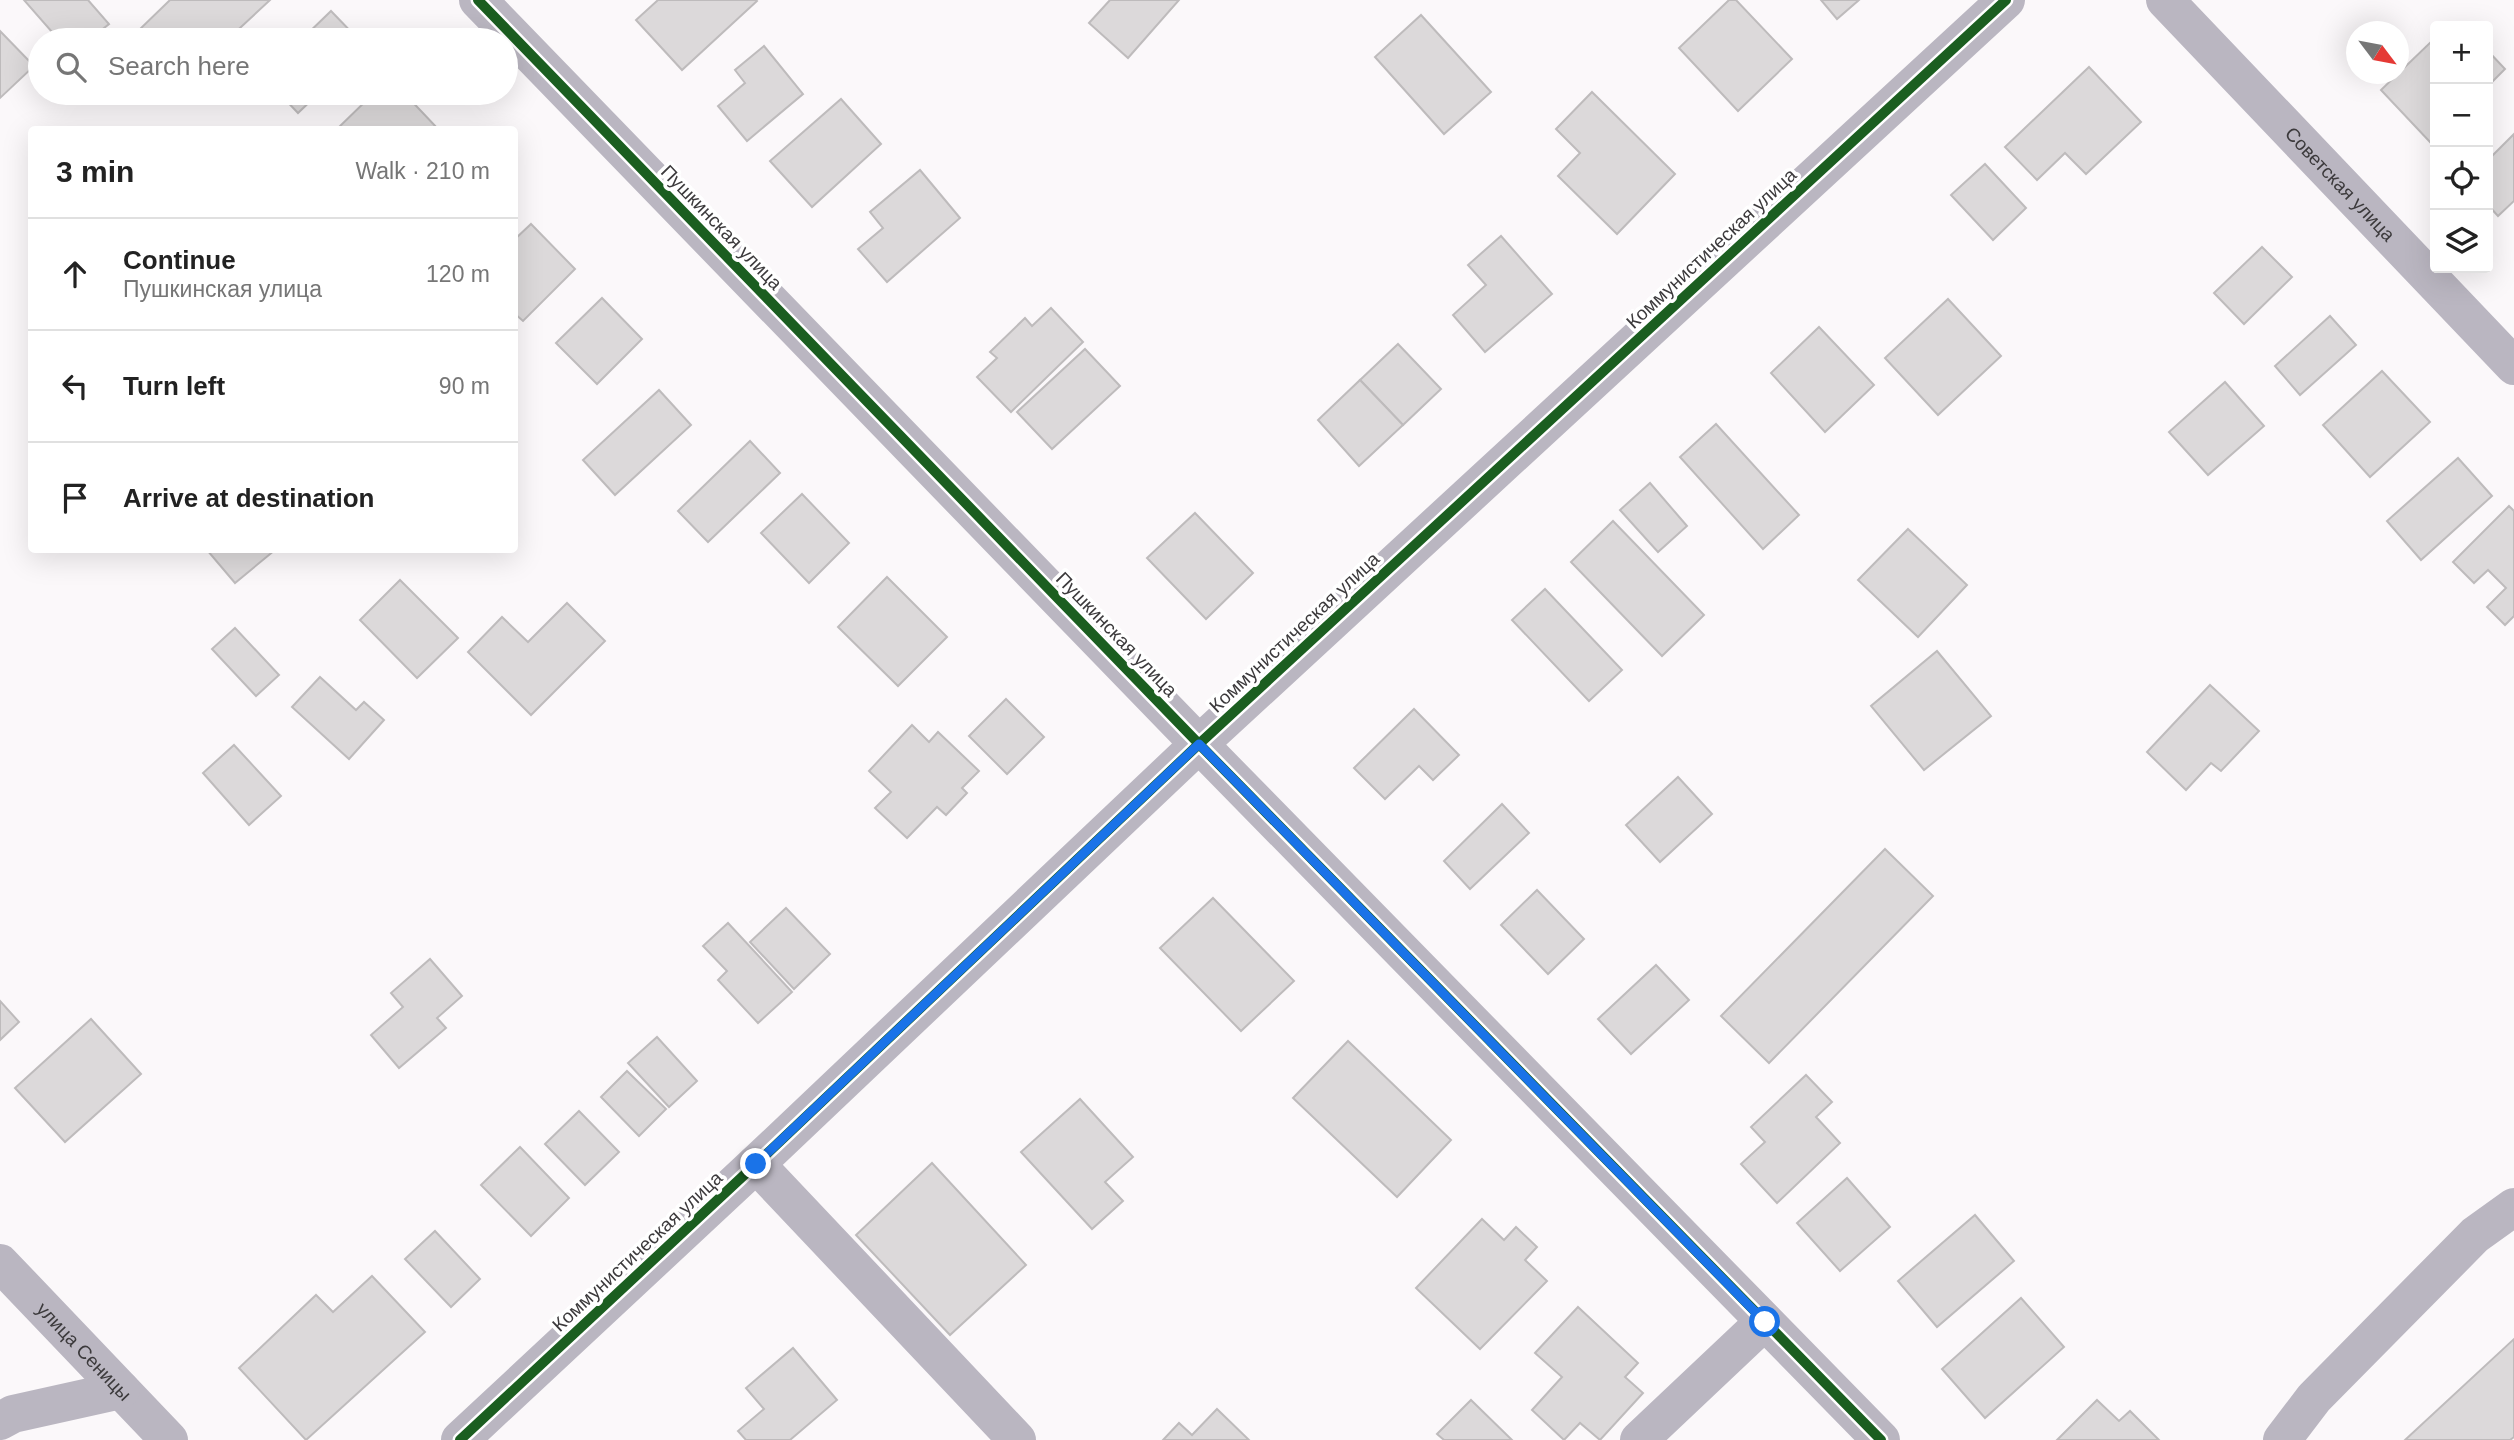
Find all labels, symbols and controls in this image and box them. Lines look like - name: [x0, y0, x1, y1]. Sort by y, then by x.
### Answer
- north arrow: [2346, 21, 2409, 84]
- map controls: [2430, 21, 2493, 273]
- button: +: [2430, 21, 2493, 84]
- search box: [28, 28, 518, 105]
- icon: search: [52, 48, 90, 86]
- text: Search here: [108, 51, 250, 81]
- button: −: [2430, 84, 2493, 147]
- street label: Советская улица: [2281, 123, 2399, 246]
- button: locate: [2430, 147, 2493, 210]
- text: 3 min: [56, 155, 134, 188]
- text: Walk · 210 m: [355, 158, 490, 184]
- street label: Пушкинская улица: [657, 161, 787, 294]
- street label: Коммунистическая улица: [1622, 164, 1801, 333]
- button: layers: [2430, 210, 2493, 273]
- text: Continue: [123, 245, 236, 275]
- icon: ahead: [56, 255, 94, 293]
- text: 120 m: [426, 261, 490, 287]
- text: Пушкинская улица: [123, 276, 322, 302]
- icon: left: [56, 367, 94, 405]
- text: Turn left: [123, 371, 225, 401]
- text: 90 m: [439, 373, 490, 399]
- icon: arrive: [56, 479, 94, 517]
- text: Arrive at destination: [123, 483, 374, 513]
- street label: Коммунистическая улица: [1205, 548, 1384, 717]
- street label: Пушкинская улица: [1052, 568, 1182, 701]
- route end: [740, 1148, 771, 1179]
- street label: Коммунистическая улица: [548, 1167, 727, 1336]
- street label: улица Сеницы: [32, 1298, 136, 1405]
- route start: [1749, 1306, 1780, 1337]

